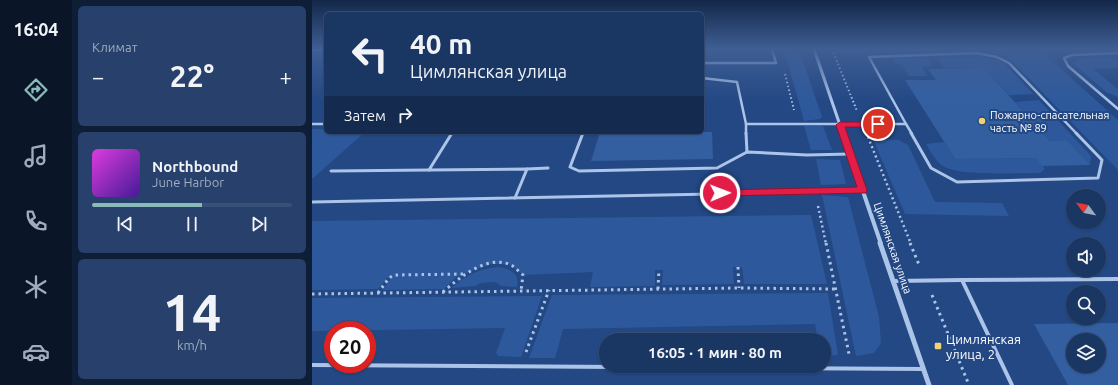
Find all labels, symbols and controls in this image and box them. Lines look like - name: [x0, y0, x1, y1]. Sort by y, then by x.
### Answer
- text: 16:04: [13, 19, 59, 39]
- icon: left: [344, 28, 396, 80]
- text: 40 m: [410, 28, 472, 59]
- text: Климат: [92, 40, 137, 54]
- text: 22°: [170, 59, 214, 93]
- text: Цимлянская улица: [410, 61, 567, 81]
- text: −: [92, 64, 104, 89]
- text: +: [280, 64, 292, 89]
- icon: directions: [22, 76, 50, 104]
- icon: right: [394, 104, 416, 126]
- text: Затем: [344, 107, 386, 124]
- pin: [861, 107, 895, 141]
- place label: Пожарно-спасательная часть № 89: [990, 109, 1109, 134]
- icon: arrive: [867, 113, 889, 135]
- marker: Пожарно-спасательная часть № 89: [977, 116, 987, 126]
- icon: music: [22, 142, 50, 170]
- text: Northbound: [152, 158, 238, 175]
- position arrow: [699, 172, 741, 214]
- text: June Harbor: [152, 175, 224, 189]
- north arrow: [1066, 189, 1106, 229]
- map controls: [1066, 189, 1106, 373]
- street label: Цимлянская улица: [872, 201, 914, 295]
- icon: phone: [22, 207, 50, 235]
- icon: previous: [114, 213, 136, 235]
- icon: pause: [181, 213, 203, 235]
- icon: next: [248, 213, 270, 235]
- button: sound: [1066, 237, 1106, 277]
- icon: climate: [22, 273, 50, 301]
- text: 14: [163, 283, 221, 341]
- button: search: [1066, 285, 1106, 325]
- speed limit sign: 20: [324, 321, 376, 373]
- place label: Цимлянская улица, 2: [946, 332, 1021, 362]
- button: layers: [1066, 333, 1106, 373]
- icon: car: [22, 338, 50, 366]
- text: km/h: [177, 338, 207, 352]
- marker: Цимлянская улица, 2: [933, 341, 943, 351]
- text: 16:05 · 1 мин · 80 m: [648, 344, 782, 361]

